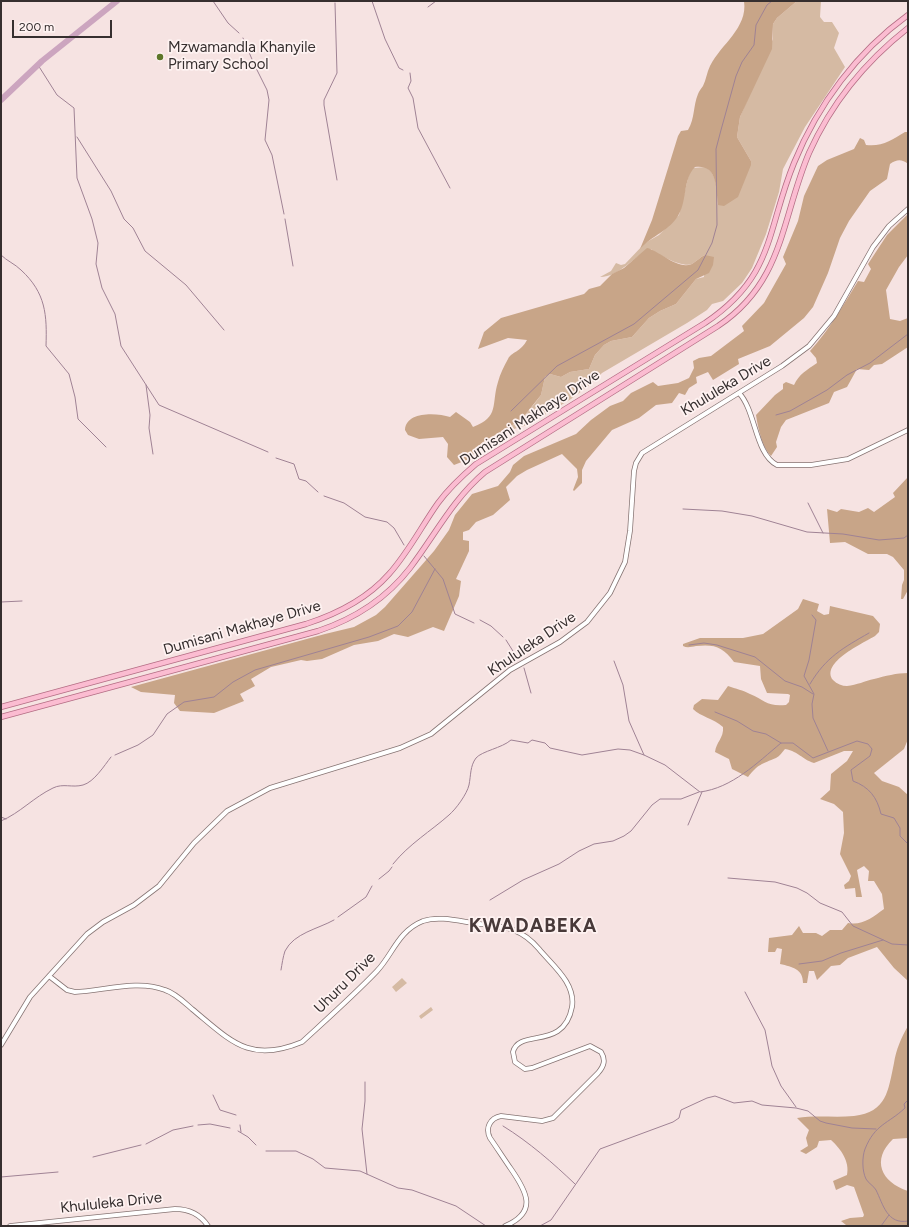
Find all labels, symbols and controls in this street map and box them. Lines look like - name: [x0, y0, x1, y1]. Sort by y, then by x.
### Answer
- scale bar: [14, 12, 114, 38]
- text: 200 m: [19, 20, 54, 34]
- place label: Mzwamandla Khanyile Primary School: [168, 39, 316, 74]
- marker: Mzwamandla Khanyile Primary School: [155, 52, 165, 62]
- street label: Khululeka Drive: [678, 352, 774, 420]
- street label: Dumisani Makhaye Drive: [457, 366, 603, 470]
- street label: Dumisani Makhaye Drive: [161, 597, 323, 659]
- street label: Khululeka Drive: [485, 608, 579, 680]
- district label: KWADABEKA: [469, 915, 597, 937]
- street label: Uhuru Drive: [311, 949, 379, 1017]
- street label: Khululeka Drive: [59, 1189, 163, 1217]

